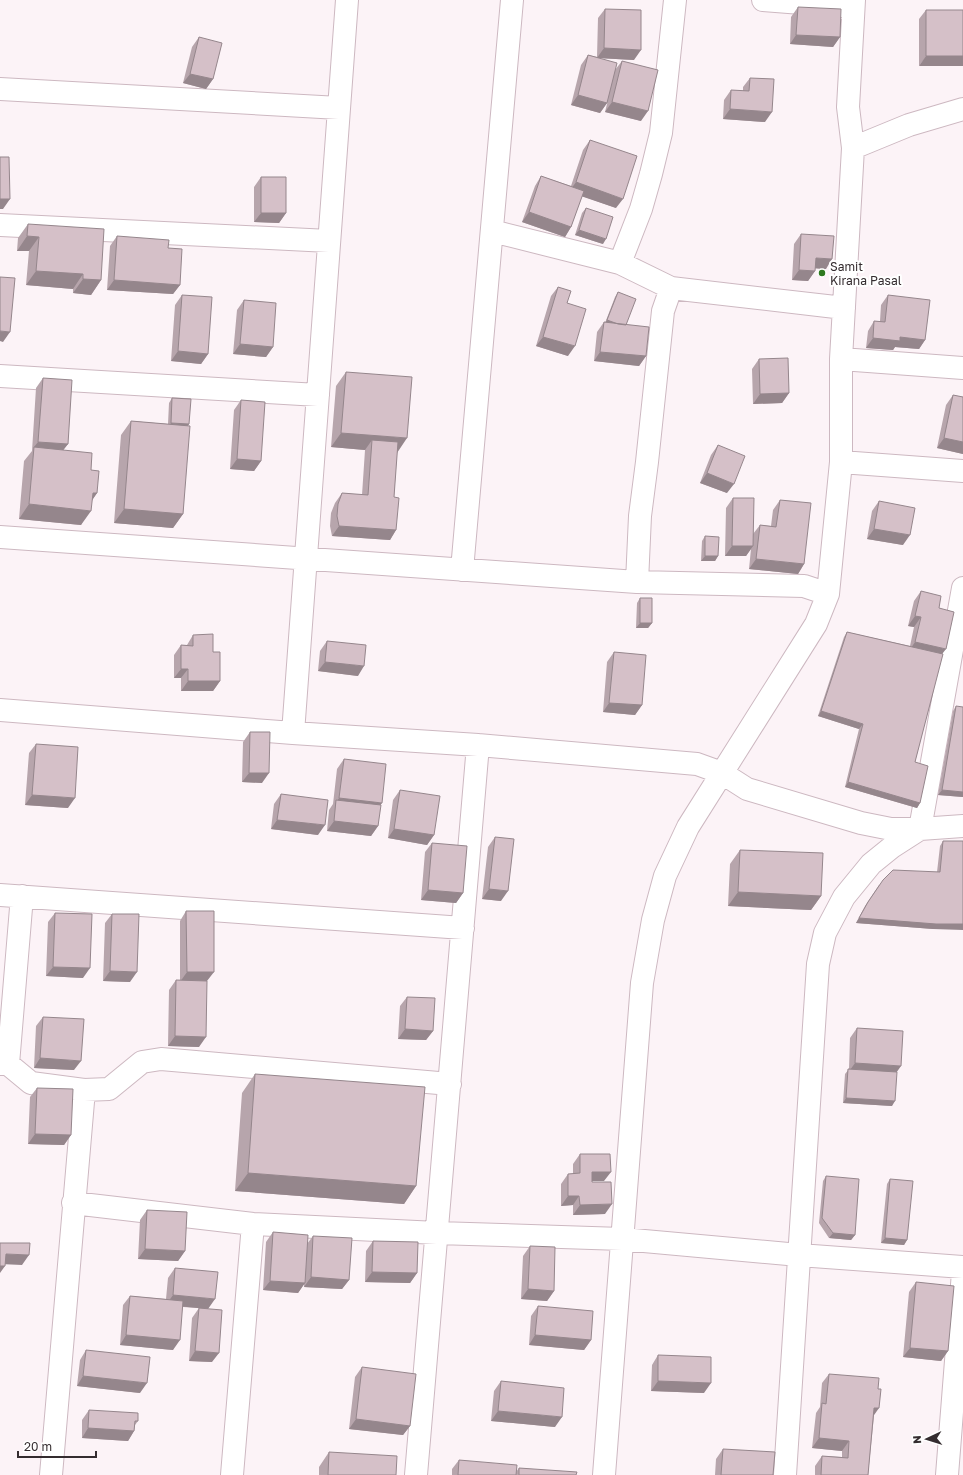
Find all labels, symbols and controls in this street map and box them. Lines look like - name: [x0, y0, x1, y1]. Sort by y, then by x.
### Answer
- place label: Samit Kirana Pasal: [830, 259, 902, 288]
- marker: Samit Kirana Pasal: [817, 268, 827, 278]
- north arrow: [907, 1419, 947, 1459]
- scale bar: [18, 1433, 96, 1459]
- text: N: [910, 1435, 923, 1444]
- text: 20 m: [24, 1439, 52, 1454]

